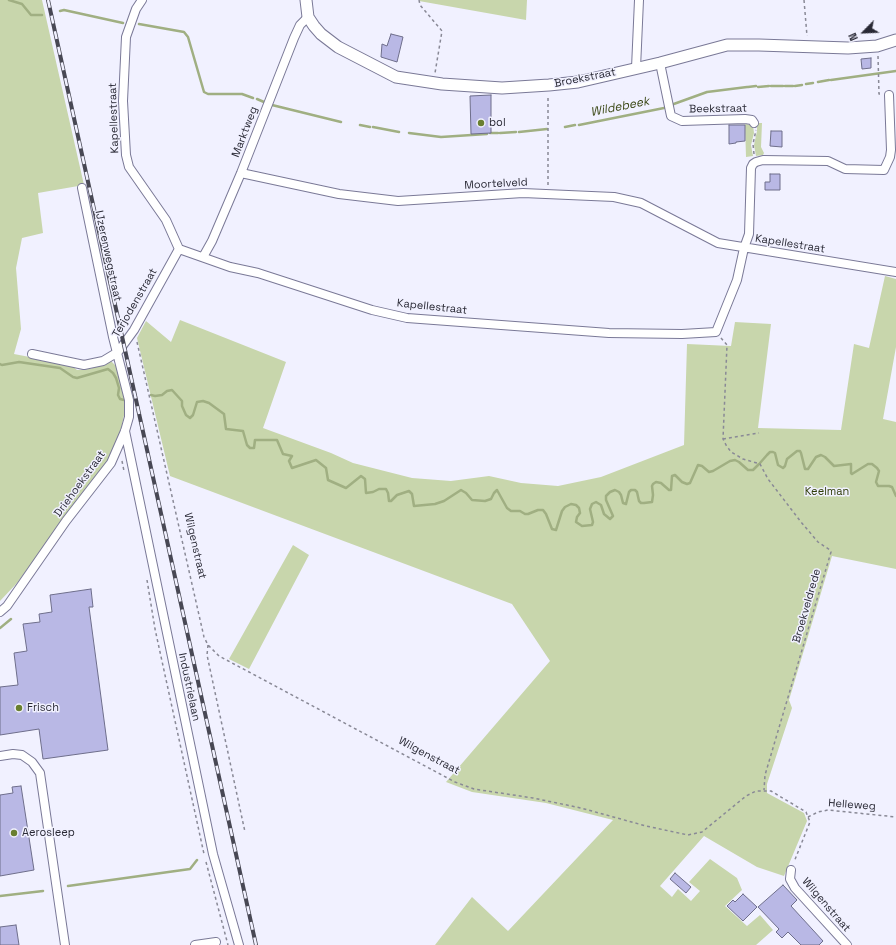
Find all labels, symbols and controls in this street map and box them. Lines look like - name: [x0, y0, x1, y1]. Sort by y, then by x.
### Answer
- north arrow: [844, 12, 884, 52]
- text: N: [845, 31, 861, 43]
- street label: Broekstraat: [553, 66, 617, 90]
- street label: Kapellestraat: [106, 82, 122, 154]
- water label: Wildebeek: [589, 94, 651, 120]
- street label: Beekstraat: [689, 102, 747, 116]
- street label: Marktweg: [229, 105, 261, 159]
- place label: bol: [489, 116, 506, 130]
- marker: bol: [476, 118, 486, 128]
- street label: Moortelveld: [464, 176, 528, 192]
- street label: IJzerenwegstraat: [92, 209, 124, 303]
- street label: Kapellestraat: [754, 232, 826, 256]
- street label: Terjodenstraat: [110, 266, 160, 340]
- street label: Kapellestraat: [396, 297, 468, 317]
- street label: Driehoekstraat: [52, 448, 108, 520]
- park label: Keelman: [805, 485, 849, 499]
- street label: Wilgenstraat: [181, 512, 209, 580]
- street label: Broekveldrede: [790, 567, 824, 645]
- street label: Industrielaan: [175, 652, 203, 722]
- place label: Frisch: [27, 701, 59, 715]
- marker: Frisch: [14, 703, 24, 713]
- street label: Wilgenstraat: [396, 734, 462, 778]
- street label: Helleweg: [828, 797, 876, 813]
- place label: Aerosleep: [22, 826, 75, 840]
- marker: Aerosleep: [9, 828, 19, 838]
- street label: Wilgenstraat: [799, 875, 853, 935]

